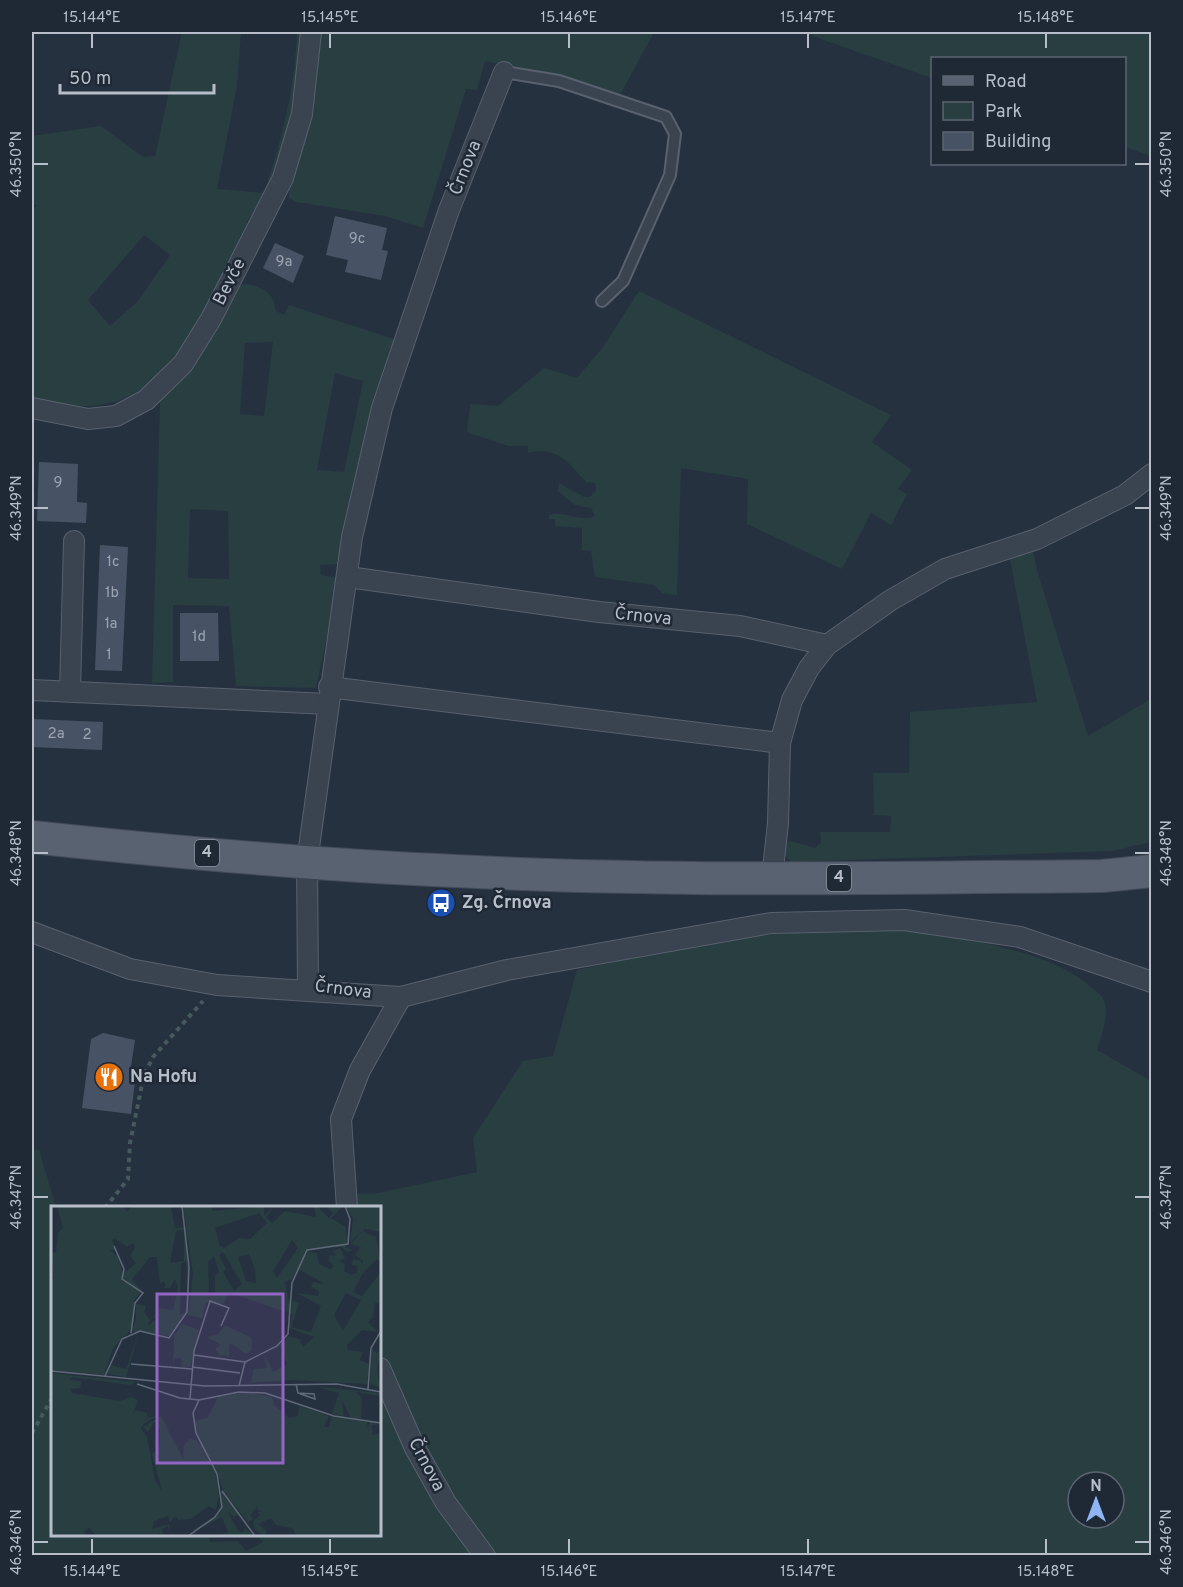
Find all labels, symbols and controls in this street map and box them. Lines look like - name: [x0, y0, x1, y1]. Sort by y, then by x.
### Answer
- text: 15.144°E: [63, 9, 121, 28]
- text: 15.145°E: [301, 9, 359, 28]
- text: 15.146°E: [541, 9, 597, 28]
- text: 15.147°E: [780, 9, 836, 28]
- text: 15.148°E: [1017, 9, 1075, 28]
- scale bar: [60, 57, 214, 95]
- legend: [931, 57, 1126, 165]
- text: 50 m: [69, 68, 111, 91]
- text: Road: [985, 71, 1027, 94]
- text: Park: [985, 101, 1022, 124]
- text: 46.350°N: [8, 131, 27, 197]
- text: Building: [985, 131, 1051, 154]
- text: 46.350°N: [1158, 131, 1177, 197]
- street label: Črnova: [443, 136, 487, 199]
- house number: 9c: [349, 230, 365, 249]
- house number: 9a: [276, 253, 292, 272]
- street label: Bevče: [208, 255, 252, 309]
- house number: 9: [54, 474, 62, 493]
- text: 46.349°N: [8, 475, 27, 541]
- text: 46.349°N: [1158, 475, 1177, 541]
- house number: 1c: [106, 553, 120, 572]
- house number: 1b: [105, 584, 119, 603]
- street label: Črnova: [613, 601, 673, 631]
- house number: 1a: [104, 615, 118, 634]
- house number: 1d: [192, 628, 206, 647]
- house number: 1: [106, 646, 112, 665]
- house number: 2a: [47, 725, 65, 744]
- house number: 2: [82, 726, 92, 745]
- text: 46.348°N: [8, 820, 27, 886]
- text: 46.348°N: [1158, 820, 1177, 886]
- road number: 4: [195, 840, 219, 866]
- road number: 4: [827, 865, 851, 891]
- bus stop icon: Zg. Črnova: [425, 887, 457, 919]
- place label: Zg. Črnova: [462, 890, 552, 915]
- street label: Črnova: [313, 973, 373, 1005]
- restaurant icon: Na Hofu: [93, 1061, 125, 1093]
- place label: Na Hofu: [130, 1066, 197, 1089]
- text: 46.347°N: [8, 1165, 27, 1229]
- text: 46.347°N: [1158, 1165, 1177, 1229]
- inset map: [51, 1206, 381, 1536]
- street label: Črnova: [402, 1433, 451, 1496]
- north arrow: [1066, 1470, 1126, 1530]
- text: N: [1090, 1477, 1102, 1497]
- text: 46.346°N: [8, 1509, 27, 1575]
- text: 46.346°N: [1158, 1509, 1177, 1575]
- text: 15.144°E: [63, 1563, 121, 1582]
- text: 15.145°E: [301, 1563, 359, 1582]
- text: 15.146°E: [541, 1563, 597, 1582]
- text: 15.147°E: [780, 1563, 836, 1582]
- text: 15.148°E: [1017, 1563, 1075, 1582]

